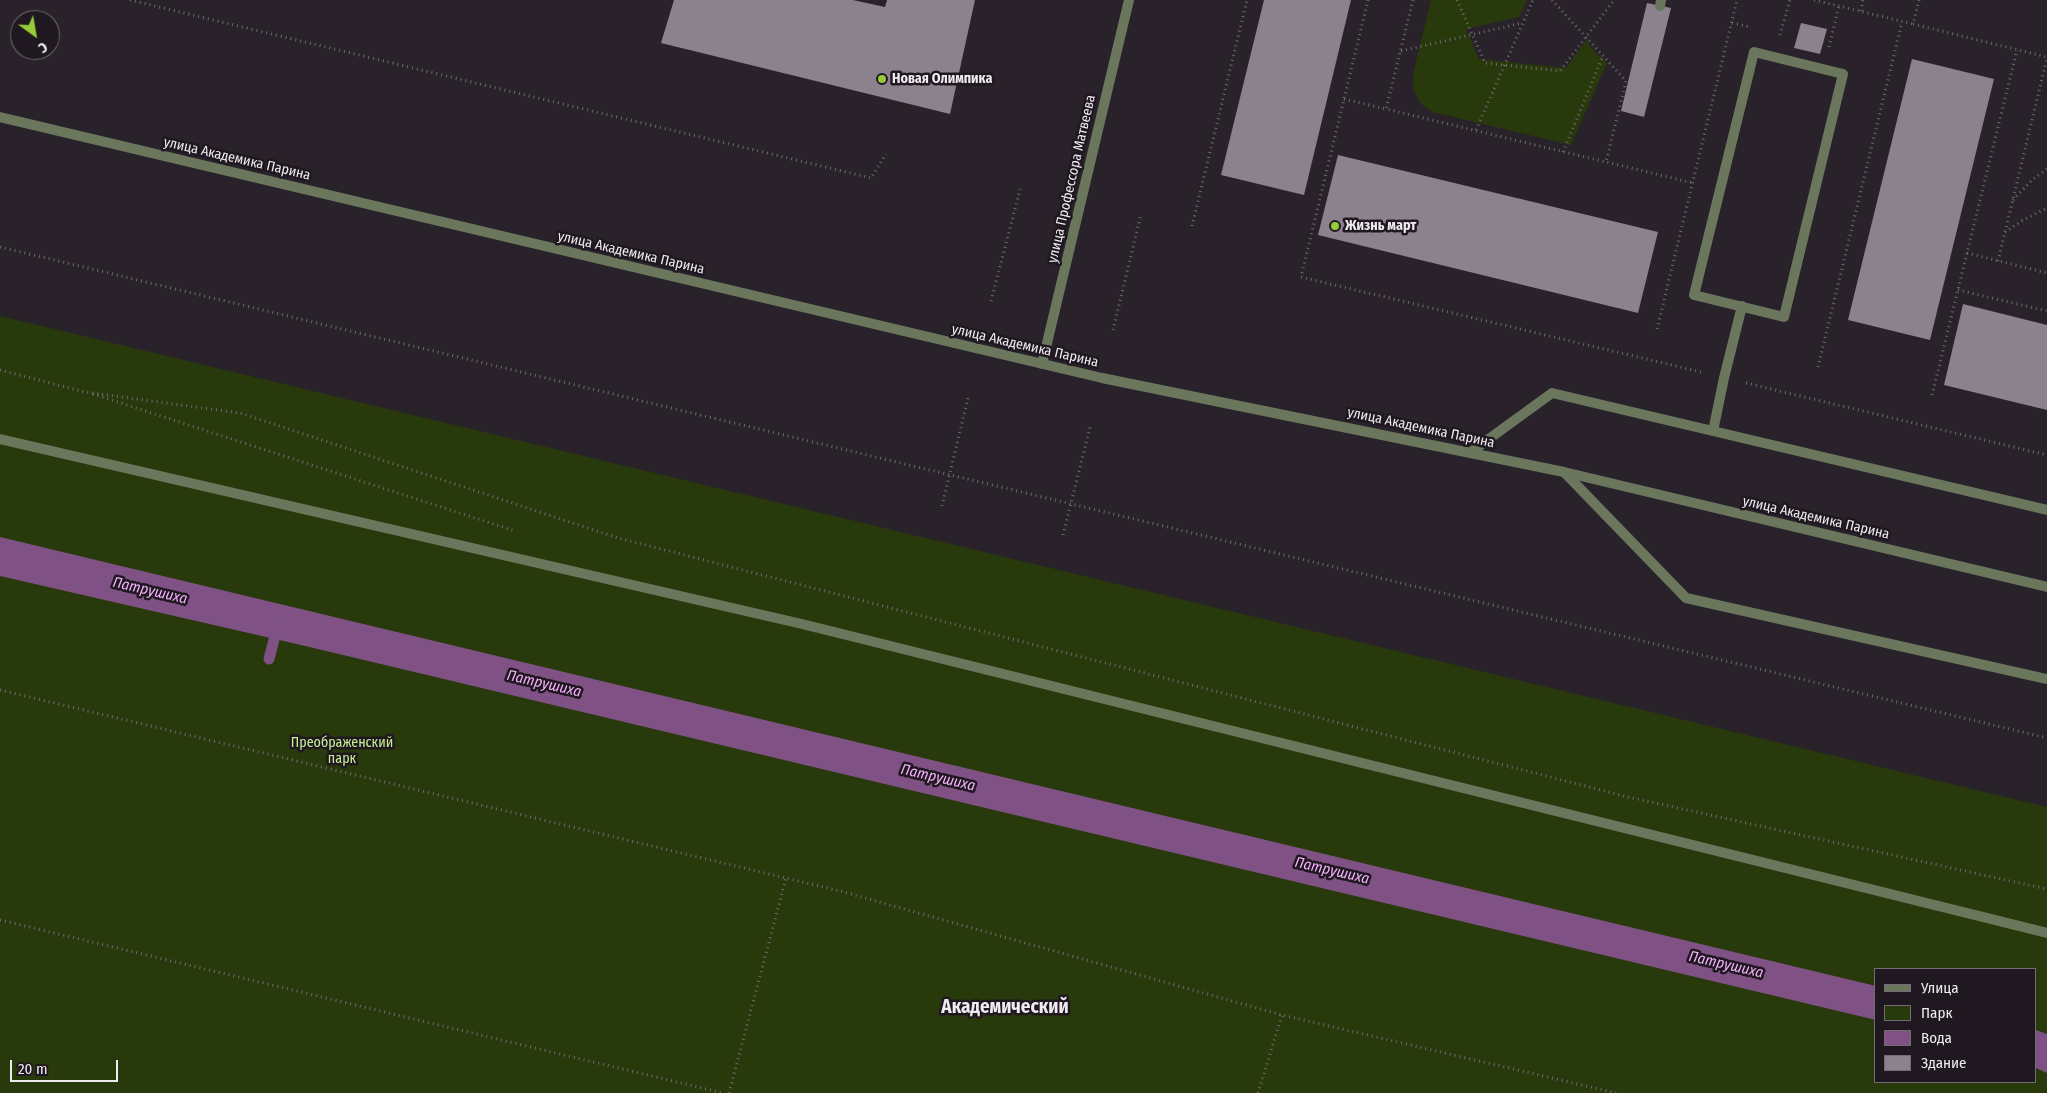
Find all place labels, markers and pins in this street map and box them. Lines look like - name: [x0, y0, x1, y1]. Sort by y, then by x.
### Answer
- place label: Новая Олимпика: [892, 71, 992, 87]
- marker: Новая Олимпика: [876, 73, 888, 85]
- place label: Жизнь март: [1345, 218, 1416, 234]
- marker: Жизнь март: [1329, 220, 1341, 232]

